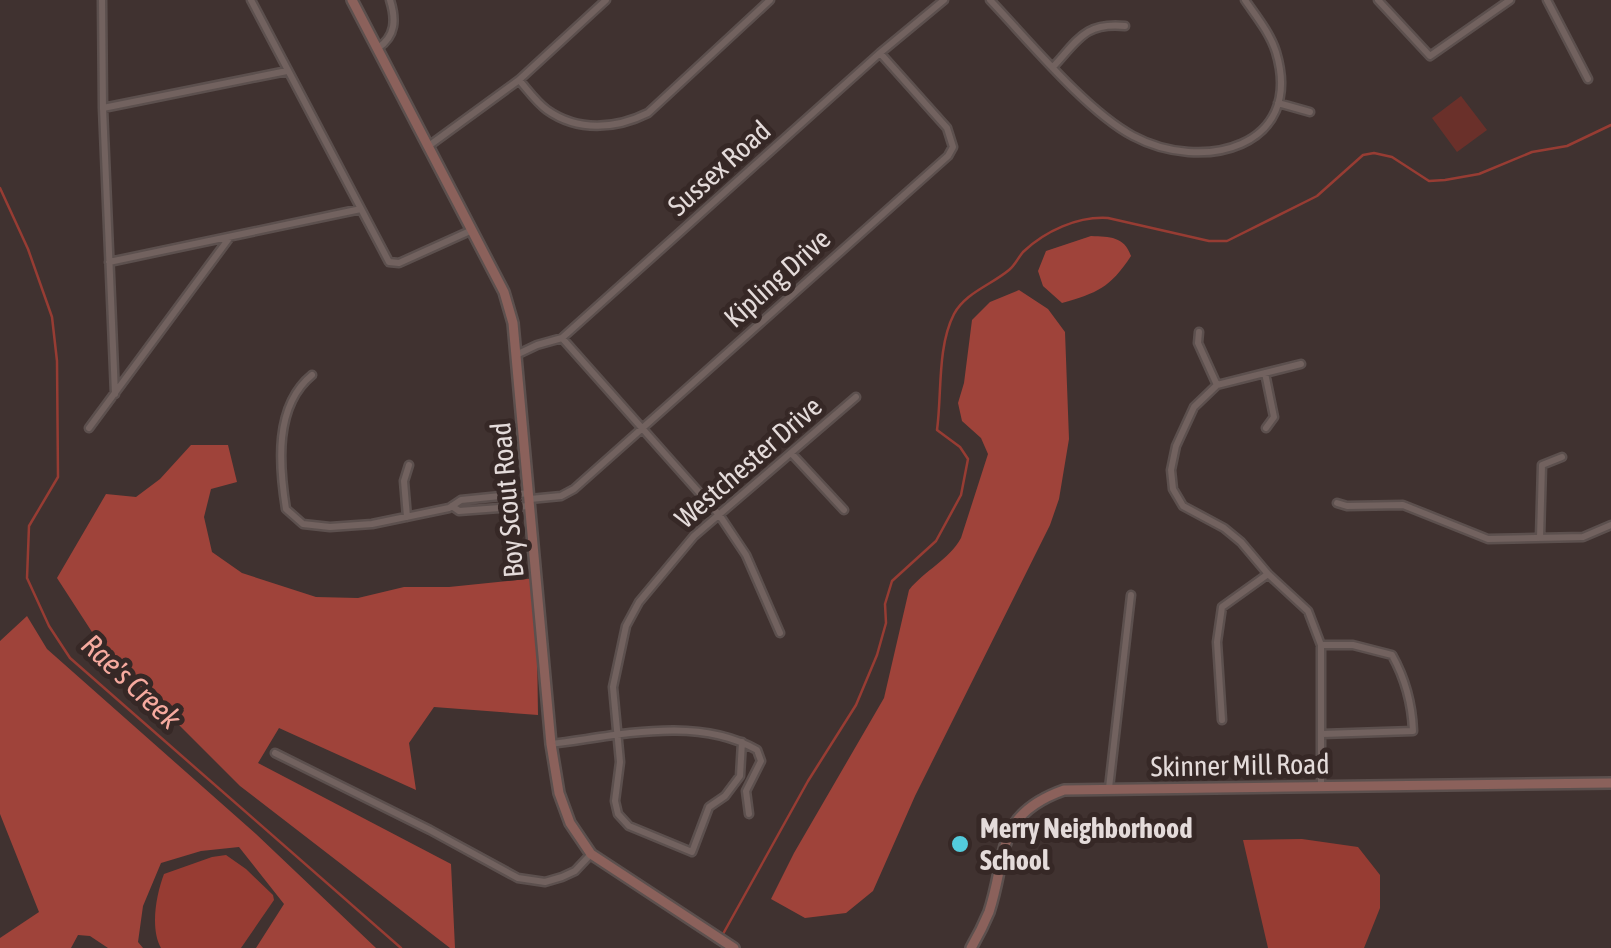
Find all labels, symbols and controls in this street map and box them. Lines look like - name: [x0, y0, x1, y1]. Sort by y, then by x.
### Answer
- street label: Sussex Road: [661, 114, 777, 222]
- street label: Kipling Drive: [718, 222, 836, 334]
- street label: Westchester Drive: [668, 390, 828, 534]
- street label: Boy Scout Road: [484, 421, 530, 579]
- water label: Rae's Creek: [75, 627, 189, 736]
- street label: Skinner Mill Road: [1150, 747, 1330, 783]
- place label: Merry Neighborhood School: [980, 812, 1193, 876]
- marker: Merry Neighborhood School: [949, 833, 971, 855]

